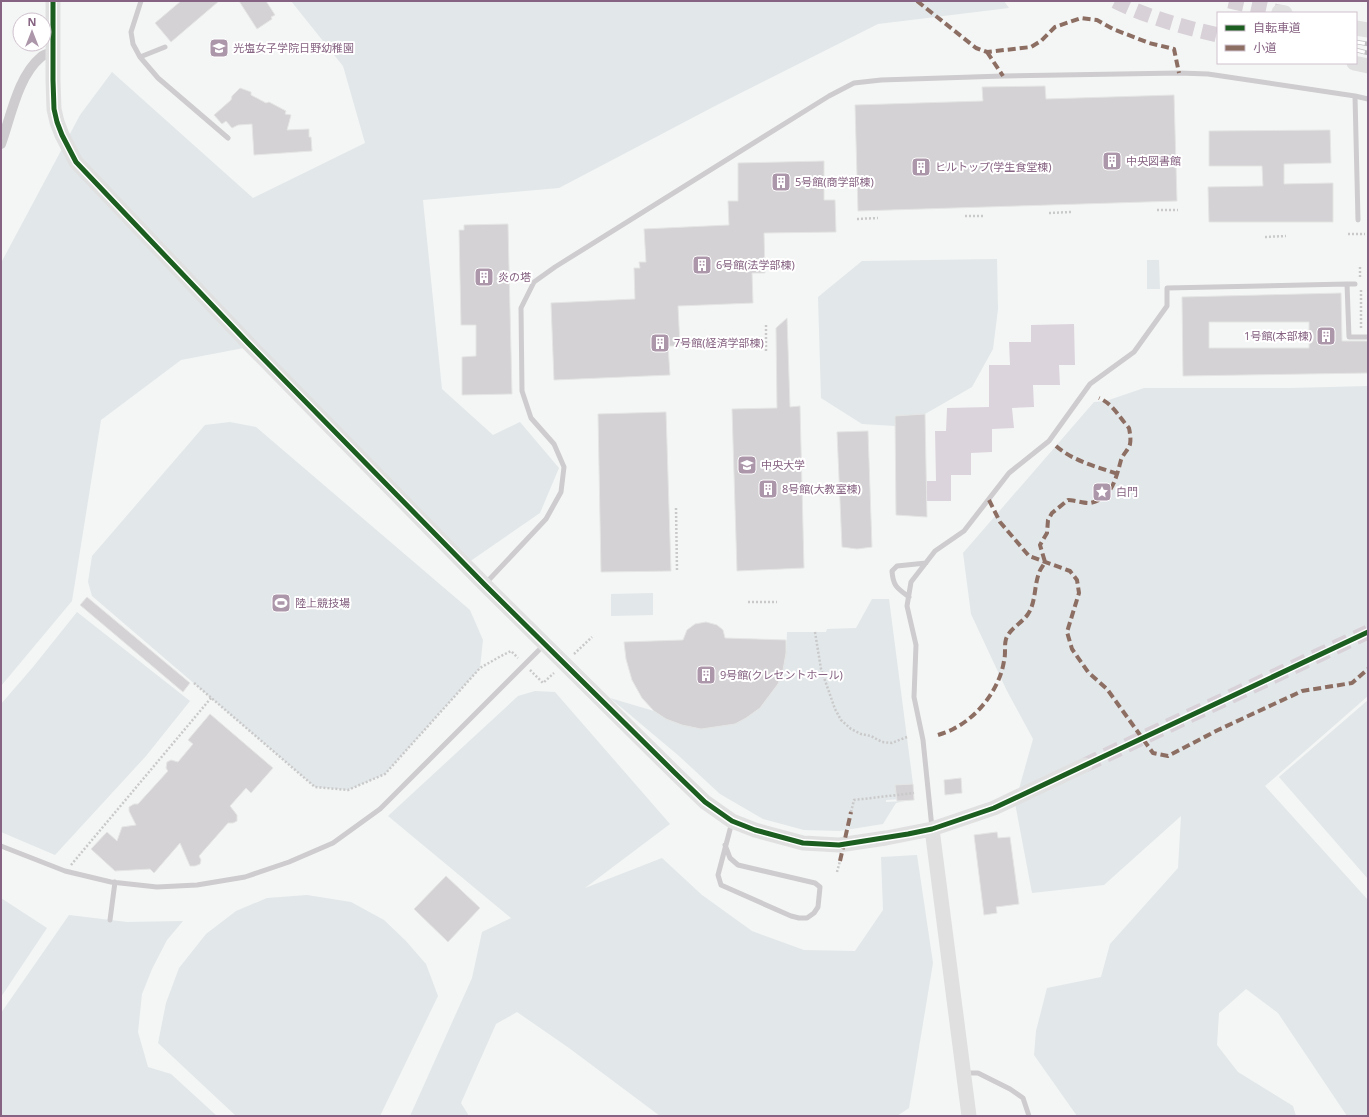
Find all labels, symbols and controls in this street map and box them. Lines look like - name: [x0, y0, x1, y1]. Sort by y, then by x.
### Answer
- north arrow: [12, 12, 52, 52]
- legend: [1217, 12, 1357, 64]
- text: N: [28, 14, 36, 29]
- text: 自転車道: [1253, 19, 1301, 36]
- school or university icon: 光塩女子学院日野幼稚園: [208, 37, 230, 59]
- text: 小道: [1253, 39, 1277, 56]
- place label: 光塩女子学院日野幼稚園: [233, 40, 354, 55]
- building icon: 中央図書館: [1101, 150, 1123, 172]
- place label: 中央図書館: [1126, 153, 1181, 168]
- building icon: ヒルトップ(学生食堂棟): [910, 156, 932, 178]
- place label: ヒルトップ(学生食堂棟): [935, 159, 1052, 174]
- building icon: 5号館(商学部棟): [770, 171, 792, 193]
- place label: 5号館(商学部棟): [795, 174, 874, 189]
- building icon: 6号館(法学部棟): [691, 254, 713, 276]
- place label: 6号館(法学部棟): [716, 257, 795, 272]
- building icon: 炎の塔: [473, 266, 495, 288]
- place label: 炎の塔: [498, 269, 531, 284]
- building icon: 1号館(本部棟): [1315, 325, 1337, 347]
- place label: 1号館(本部棟): [1244, 328, 1312, 343]
- building icon: 7号館(経済学部棟): [649, 332, 671, 354]
- place label: 7号館(経済学部棟): [674, 335, 764, 350]
- school or university icon: 中央大学: [736, 454, 758, 476]
- place label: 中央大学: [761, 457, 805, 472]
- building icon: 8号館(大教室棟): [757, 478, 779, 500]
- place label: 8号館(大教室棟): [782, 481, 861, 496]
- place icon: 白門: [1091, 481, 1113, 503]
- place label: 白門: [1116, 484, 1138, 499]
- sports icon: 陸上競技場: [270, 592, 292, 614]
- place label: 陸上競技場: [295, 595, 350, 610]
- building icon: 9号館(クレセントホール): [695, 664, 717, 686]
- place label: 9号館(クレセントホール): [720, 667, 843, 682]

